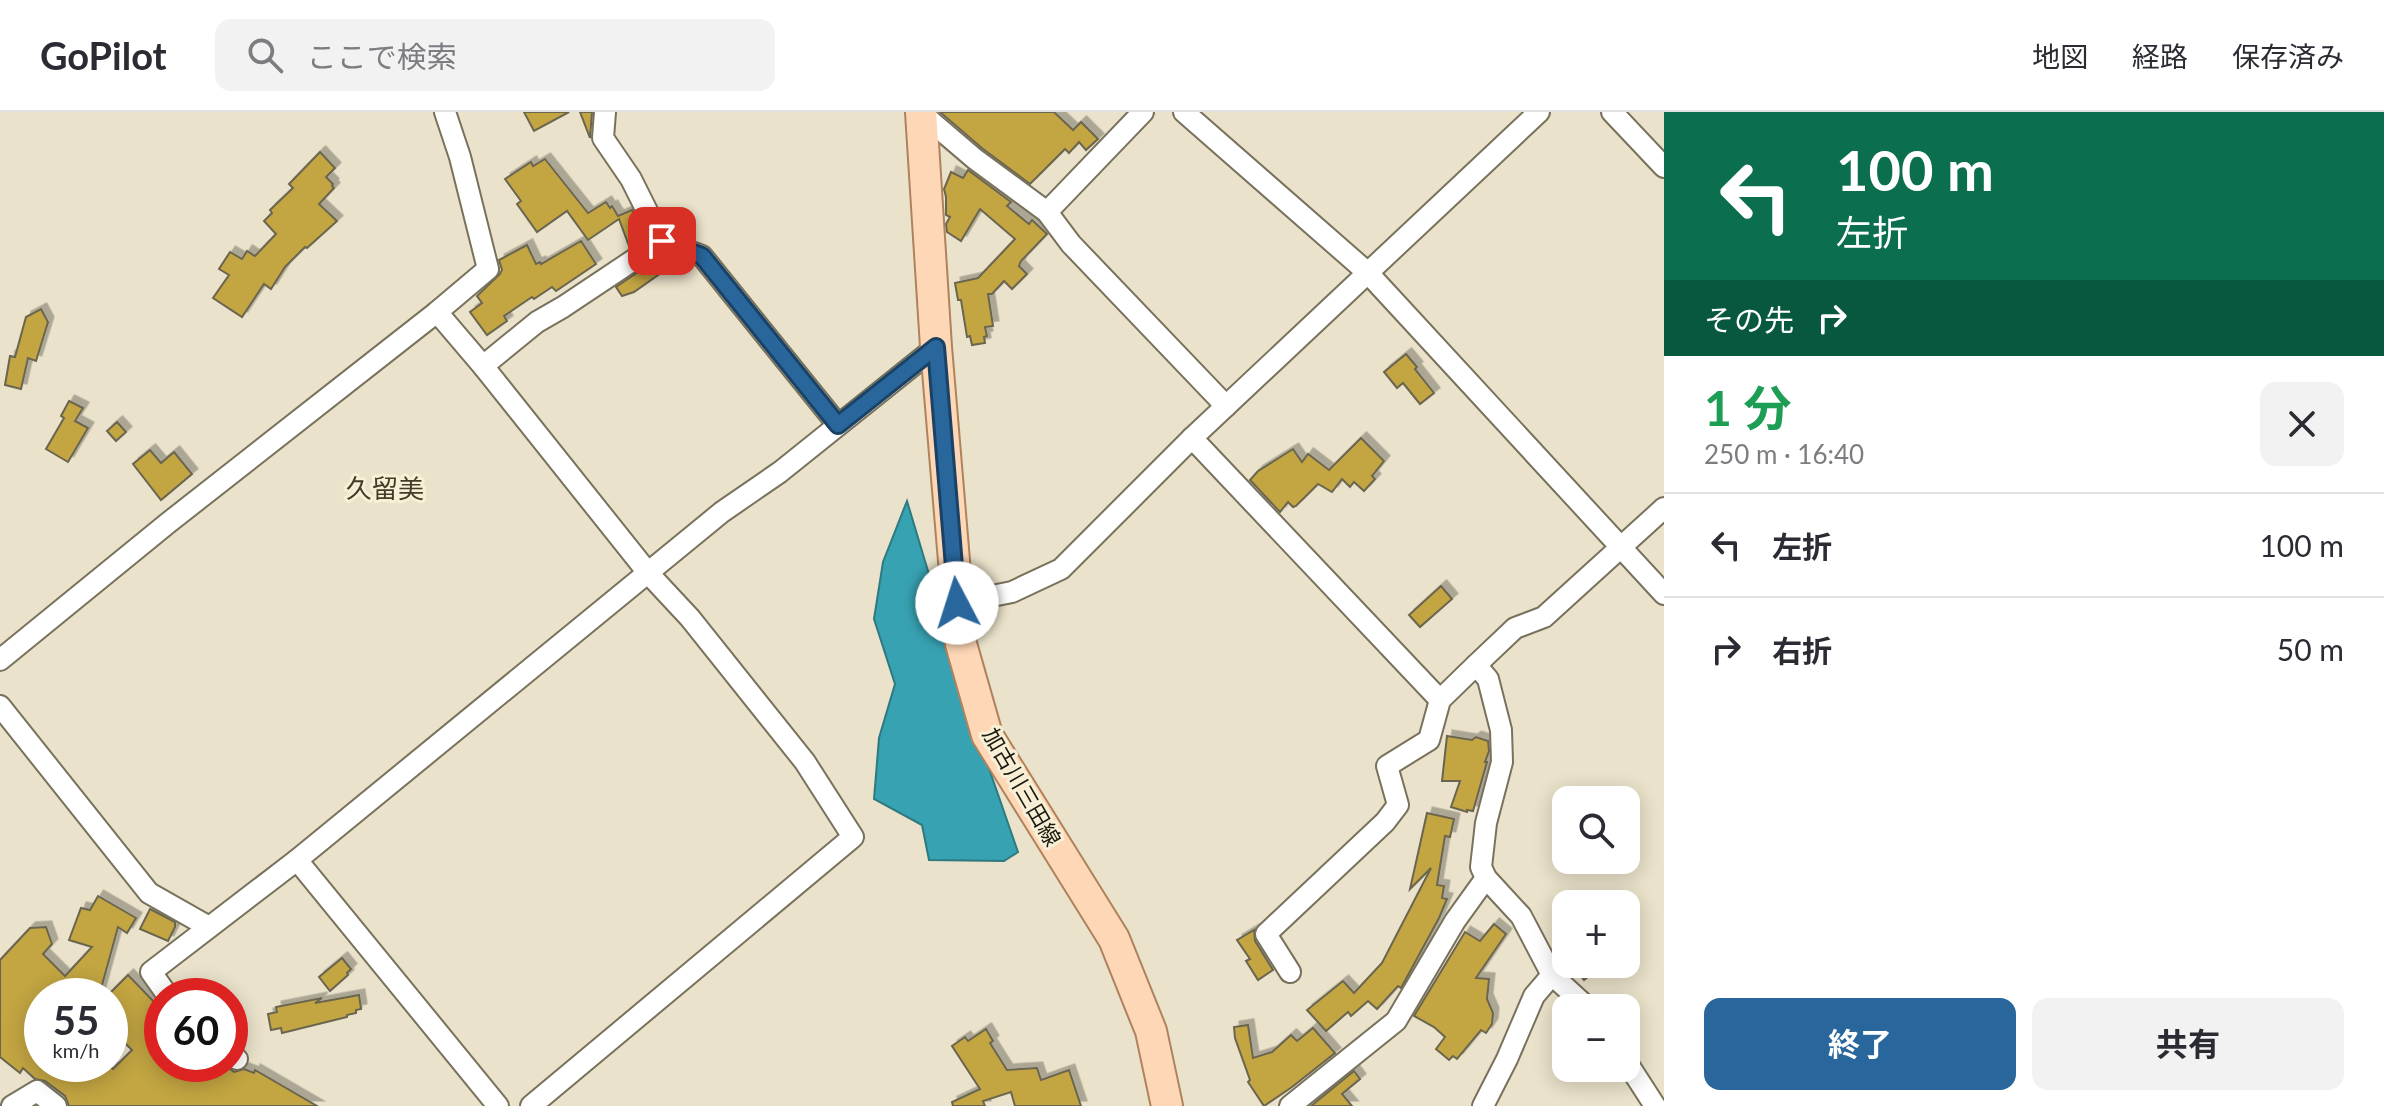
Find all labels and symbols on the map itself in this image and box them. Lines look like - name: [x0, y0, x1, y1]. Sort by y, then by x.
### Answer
- pin: [628, 207, 696, 275]
- district label: 久留美: [346, 472, 424, 504]
- position arrow: [915, 561, 999, 645]
- street label: 加古川三田線: [978, 723, 1067, 851]
- speed limit sign: 60: [144, 978, 248, 1082]

